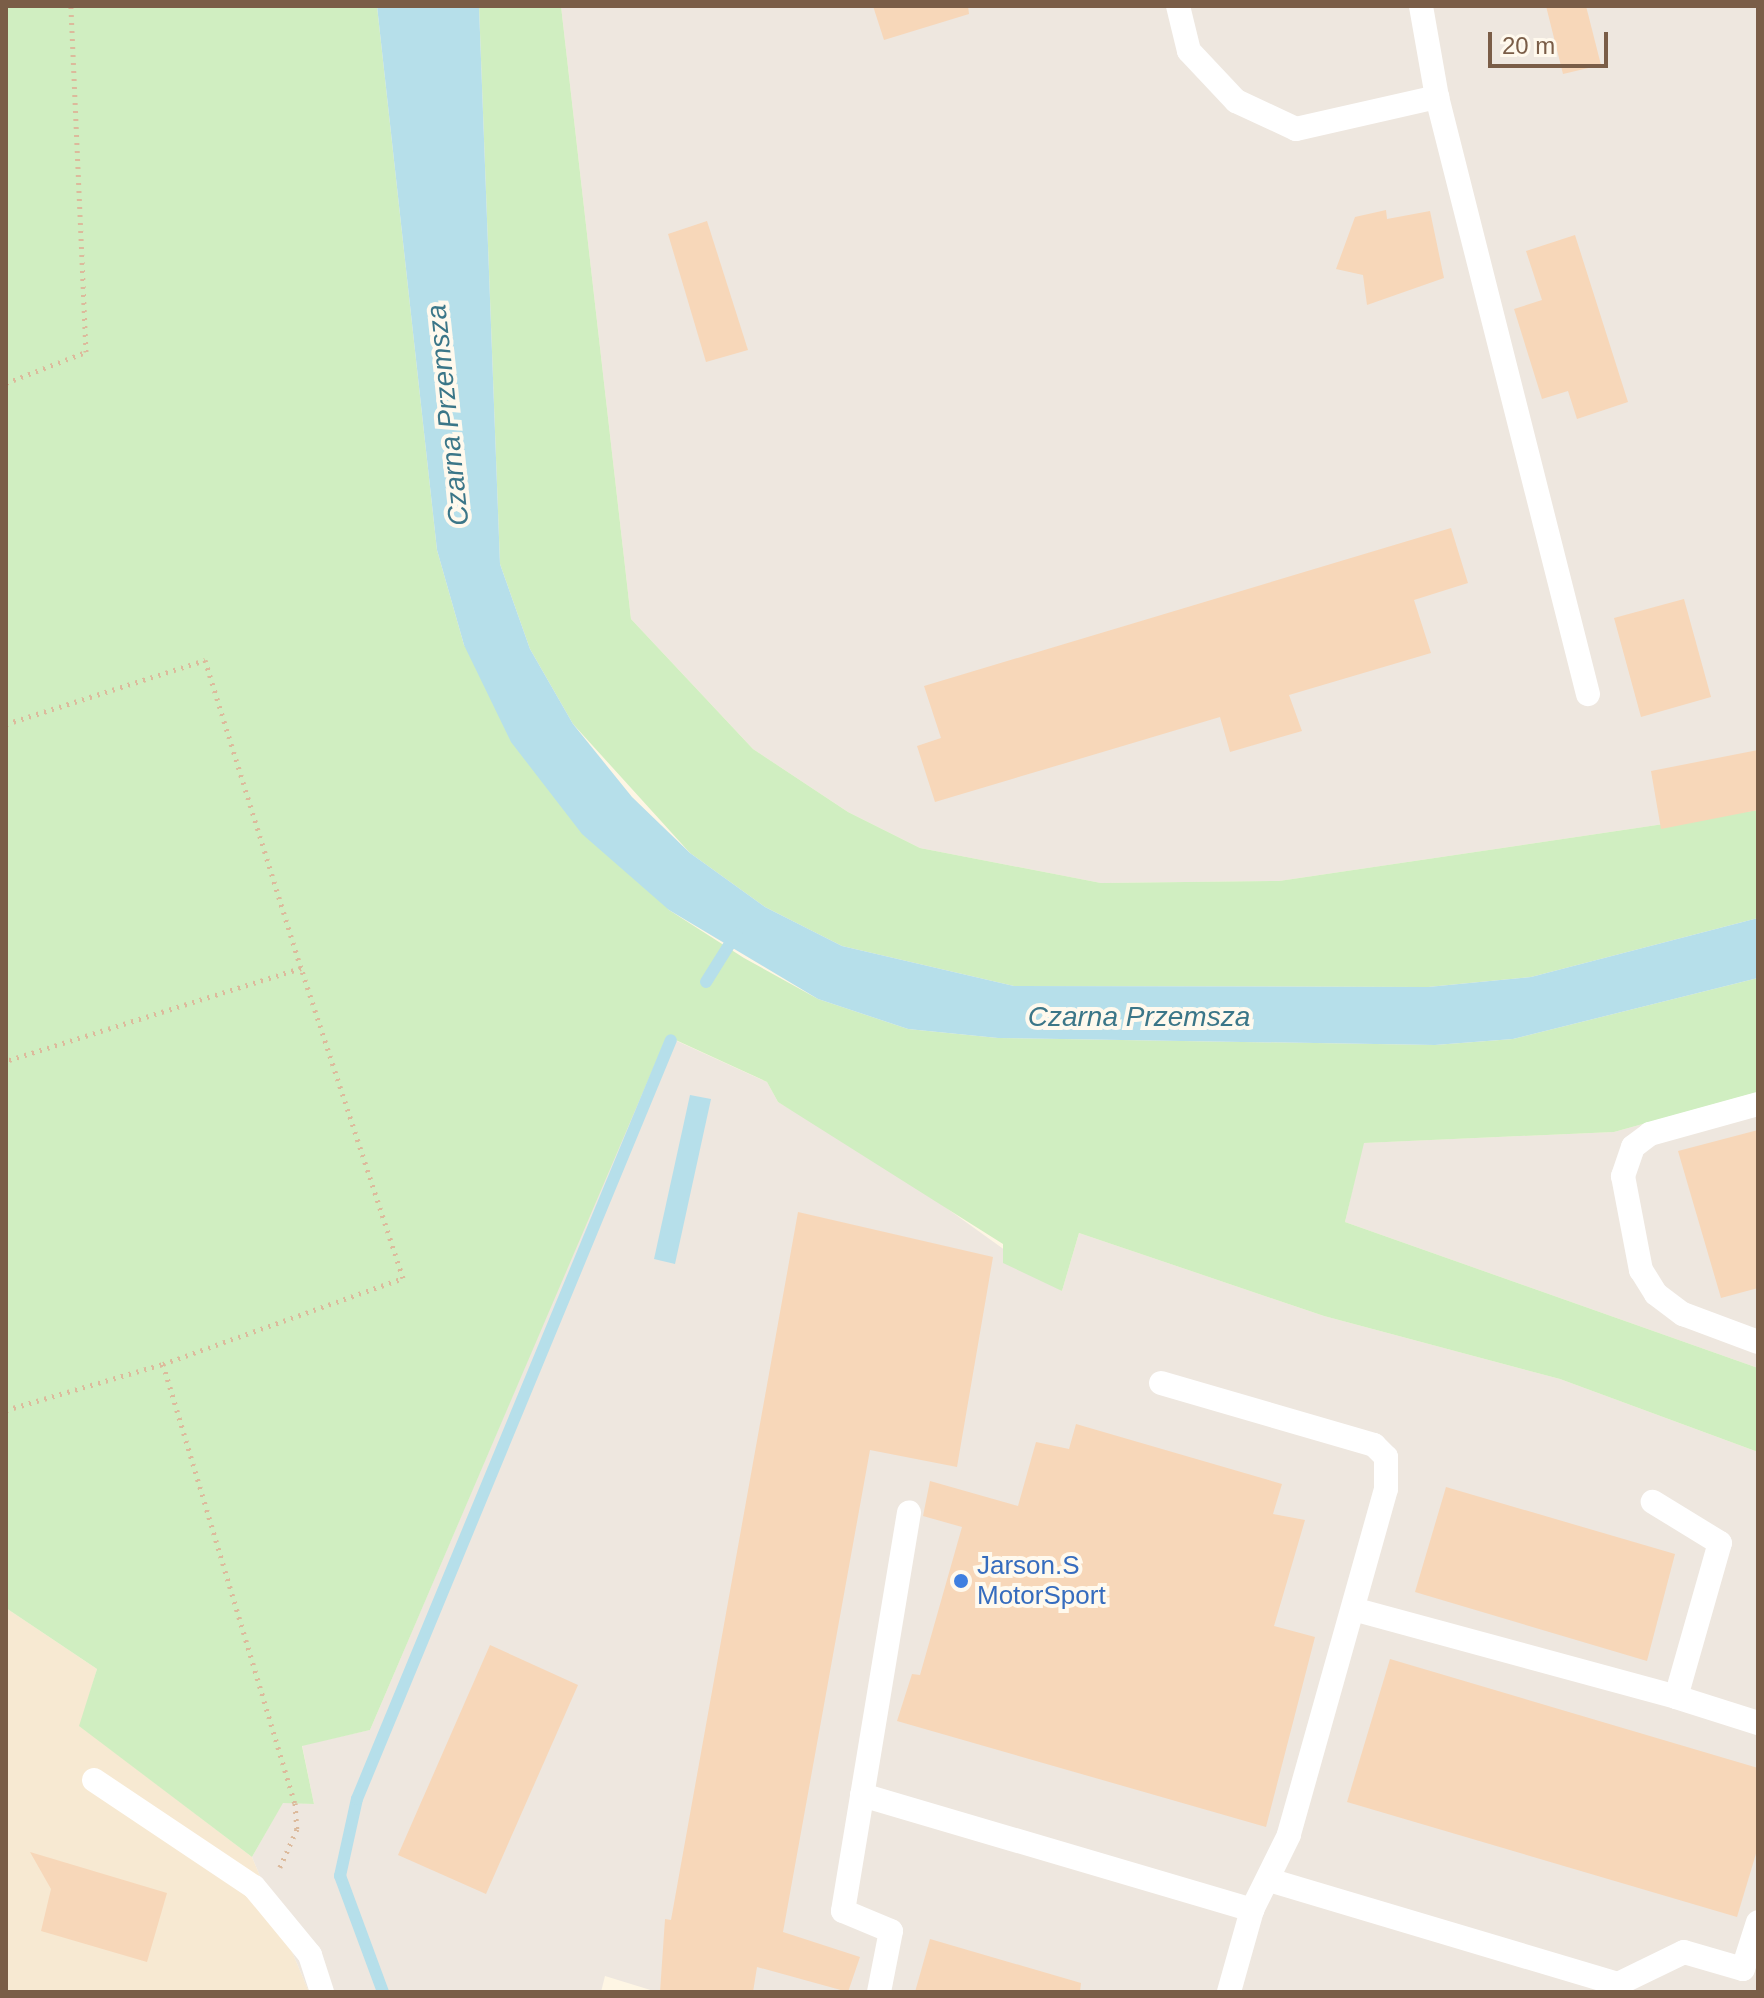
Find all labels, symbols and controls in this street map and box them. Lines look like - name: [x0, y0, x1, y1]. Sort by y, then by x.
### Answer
- scale bar: [1492, 16, 1612, 66]
- text: 20 m: [1502, 32, 1555, 59]
- water label: Czarna Przemsza: [420, 303, 476, 527]
- water label: Czarna Przemsza: [1028, 1000, 1250, 1034]
- place label: Jarson.S MotorSport: [977, 1550, 1106, 1612]
- marker: Jarson.S MotorSport: [952, 1572, 970, 1590]

